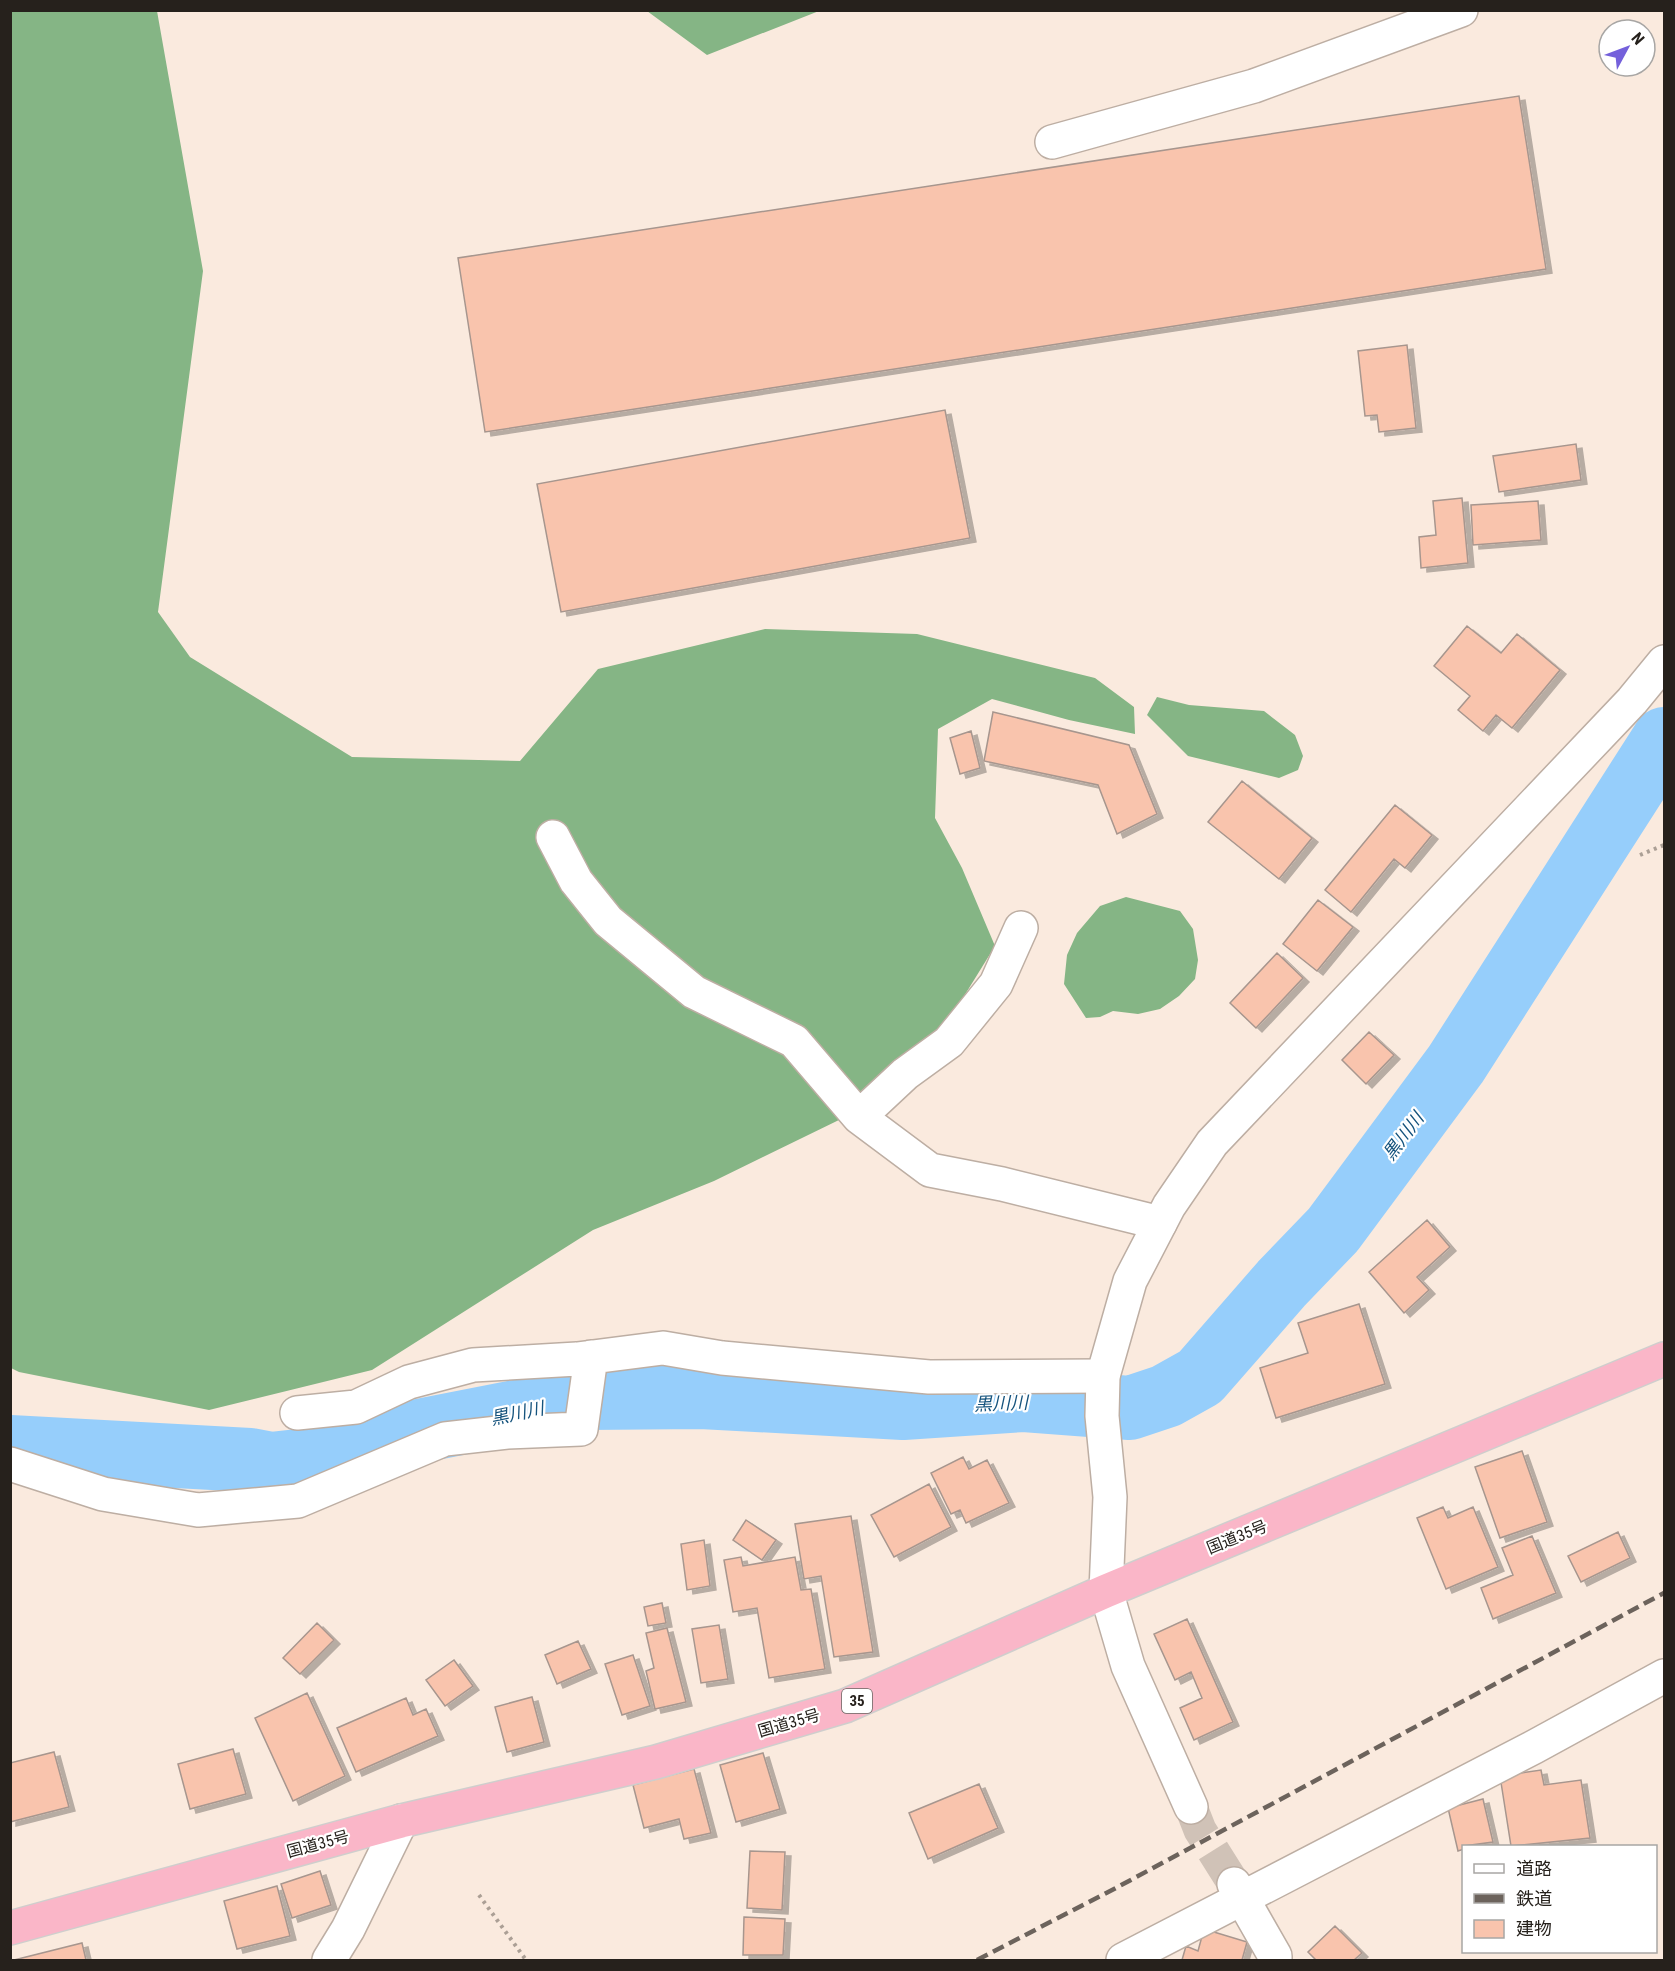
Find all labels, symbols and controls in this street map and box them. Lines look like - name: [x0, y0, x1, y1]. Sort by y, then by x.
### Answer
- north arrow: [1597, 18, 1657, 78]
- text: N: [1628, 29, 1648, 48]
- water label: 黒川川: [1378, 1107, 1429, 1164]
- water label: 黒川川: [974, 1391, 1030, 1414]
- water label: 黒川川: [488, 1397, 548, 1429]
- street label: 国道35号: [1204, 1516, 1270, 1558]
- road number: 35: [842, 1689, 872, 1713]
- street label: 国道35号: [756, 1705, 822, 1741]
- street label: 国道35号: [285, 1827, 351, 1861]
- legend: [1462, 1845, 1657, 1953]
- text: 道路: [1516, 1858, 1552, 1879]
- text: 鉄道: [1516, 1888, 1552, 1909]
- text: 建物: [1516, 1918, 1552, 1939]

